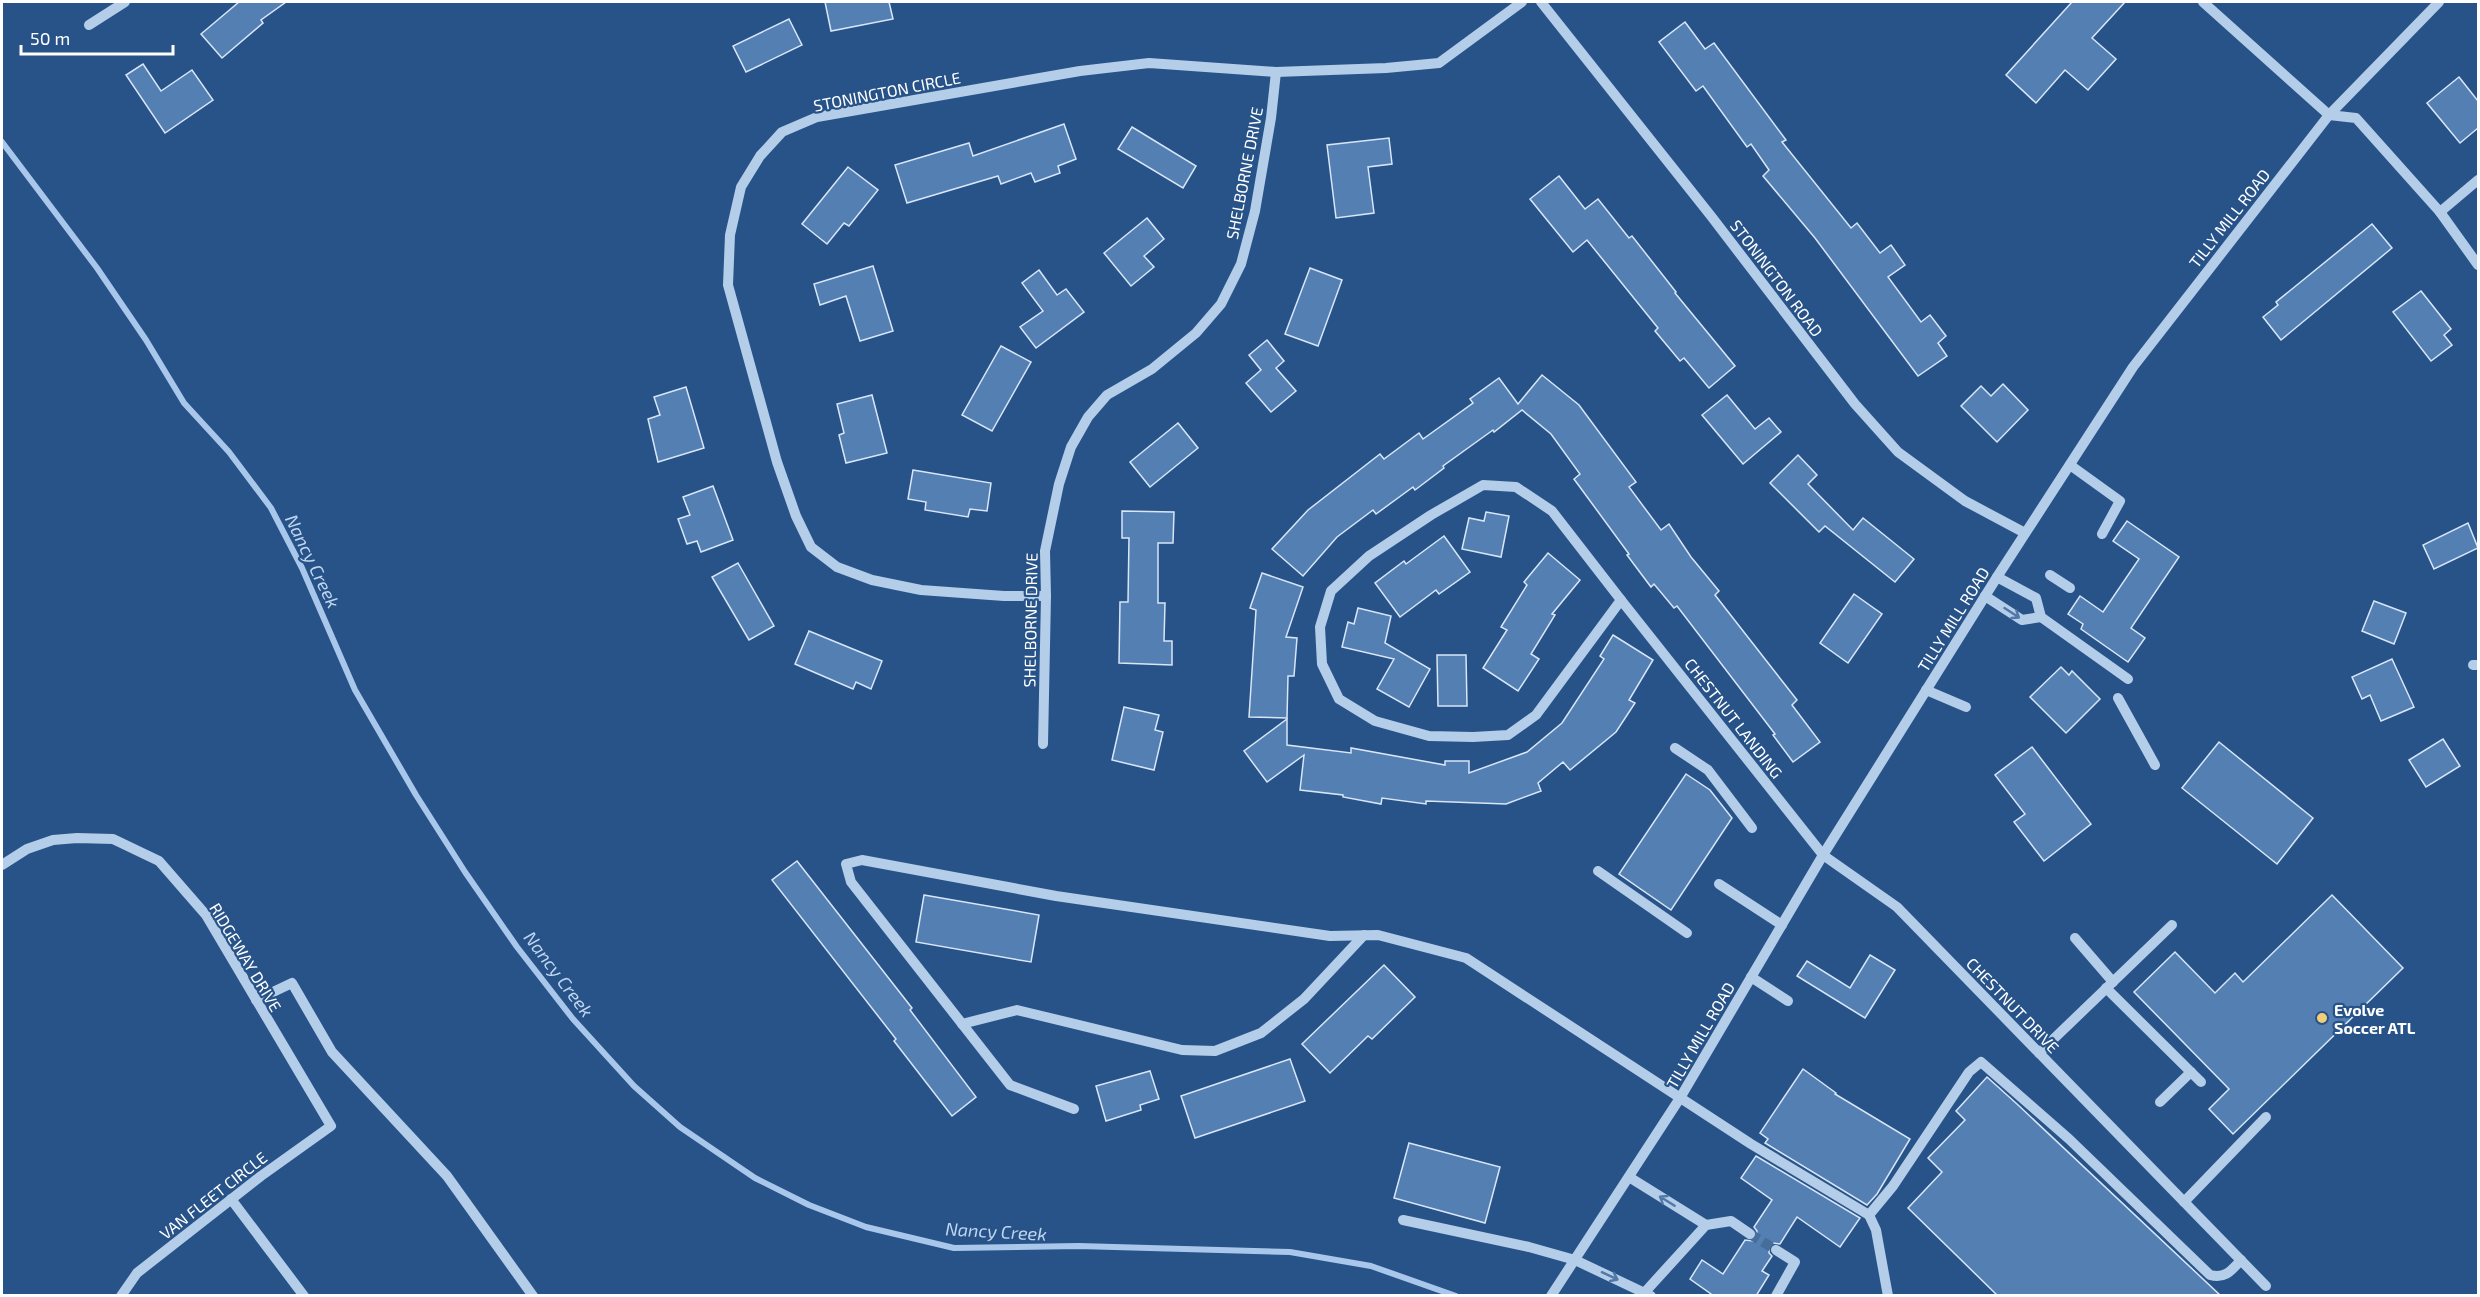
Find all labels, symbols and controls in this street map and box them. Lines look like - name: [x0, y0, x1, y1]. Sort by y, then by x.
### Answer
- scale bar: [21, 18, 172, 56]
- text: 50 m: [30, 27, 70, 49]
- street label: STONINGTON CIRCLE: [812, 67, 962, 115]
- street label: SHELBORNE DRIVE: [1222, 105, 1266, 241]
- street label: TILLY MILL ROAD: [2185, 165, 2273, 271]
- street label: STONINGTON ROAD: [1727, 216, 1827, 340]
- water label: Nancy Creek: [281, 510, 345, 612]
- street label: SHELBORNE DRIVE: [1019, 553, 1041, 687]
- street label: TILLY MILL ROAD: [1913, 563, 1993, 675]
- one-way arrow: [2003, 607, 2019, 619]
- street label: CHESTNUT LANDING: [1681, 654, 1787, 782]
- street label: RIDGEWAY DRIVE: [206, 899, 286, 1015]
- water label: Nancy Creek: [520, 927, 598, 1021]
- street label: CHESTNUT DRIVE: [1963, 953, 2063, 1057]
- street label: TILLY MILL ROAD: [1662, 978, 1738, 1092]
- place label: Evolve Soccer ATL: [2334, 1000, 2416, 1037]
- marker: Evolve Soccer ATL: [2315, 1011, 2329, 1025]
- street label: VAN FLEET CIRCLE: [156, 1147, 270, 1243]
- one-way arrow: [1659, 1195, 1676, 1207]
- water label: Nancy Creek: [945, 1217, 1047, 1245]
- one-way arrow: [1600, 1270, 1618, 1282]

